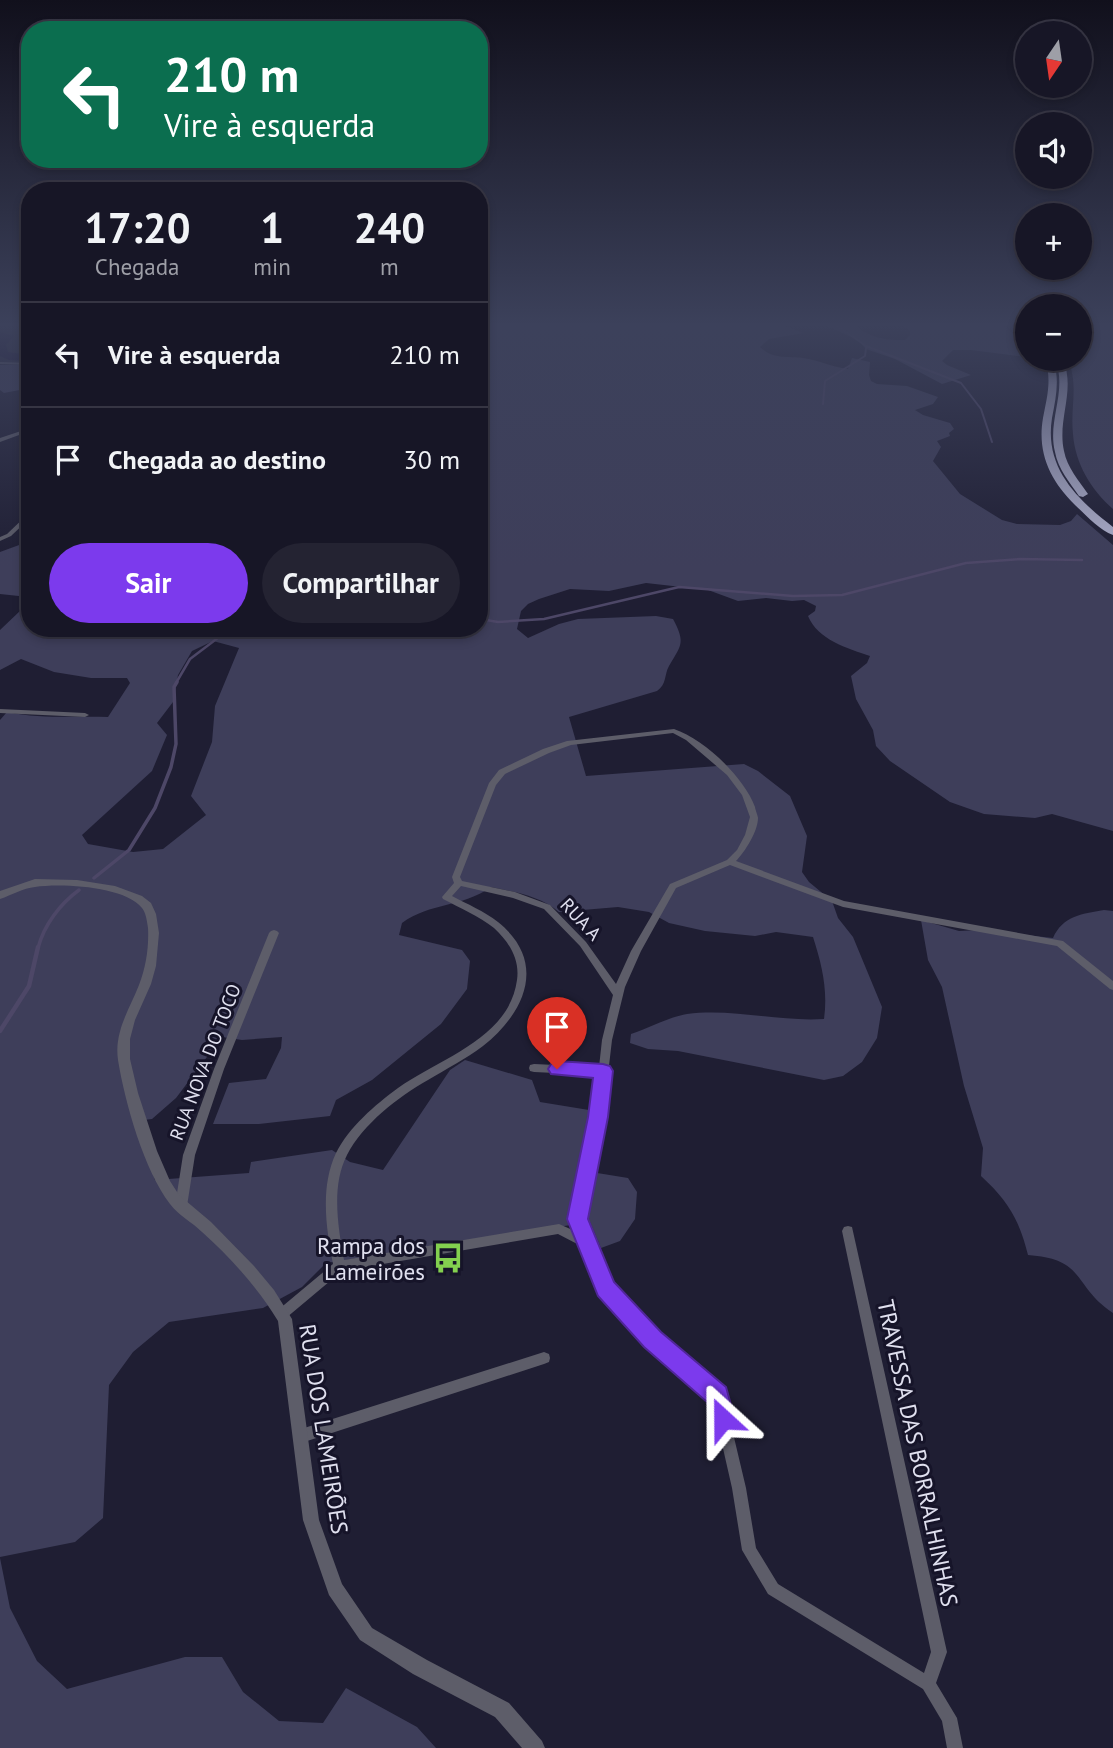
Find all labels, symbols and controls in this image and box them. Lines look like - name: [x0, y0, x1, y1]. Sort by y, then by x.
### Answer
- north arrow: [1015, 21, 1092, 98]
- map controls: [1015, 21, 1092, 371]
- text: 210 m: [164, 42, 299, 106]
- icon: left: [49, 49, 140, 140]
- text: Vire à esquerda: [164, 104, 375, 146]
- button: sound: [1015, 112, 1092, 189]
- text: 17:20: [84, 200, 190, 255]
- text: 1: [260, 200, 284, 255]
- text: 240: [354, 200, 425, 255]
- button: +: [1015, 203, 1092, 280]
- text: Chegada: [95, 252, 180, 281]
- text: min: [253, 252, 291, 281]
- text: m: [380, 252, 399, 281]
- button: −: [1015, 294, 1092, 371]
- icon: left: [49, 336, 87, 374]
- text: Vire à esquerda: [108, 338, 280, 371]
- text: 210 m: [389, 338, 460, 371]
- icon: arrive: [49, 441, 87, 479]
- text: Chegada ao destino: [108, 443, 326, 476]
- text: 30 m: [404, 443, 460, 476]
- button: Sair: [49, 543, 248, 623]
- button: Compartilhar: [262, 543, 460, 623]
- street label: RUA A: [555, 893, 607, 945]
- street label: RUA NOVA DO TOCO: [164, 980, 246, 1144]
- pin: [527, 997, 587, 1069]
- icon: arrive: [538, 1008, 576, 1046]
- place label: Rampa dos Lameirões: [317, 1231, 425, 1286]
- bus stop icon: Rampa dos Lameirões: [431, 1241, 465, 1275]
- street label: TRAVESSA DAS BORRALHINHAS: [871, 1297, 965, 1609]
- street label: RUA DOS LAMEIRÕES: [293, 1322, 355, 1536]
- position arrow: [686, 1382, 760, 1456]

